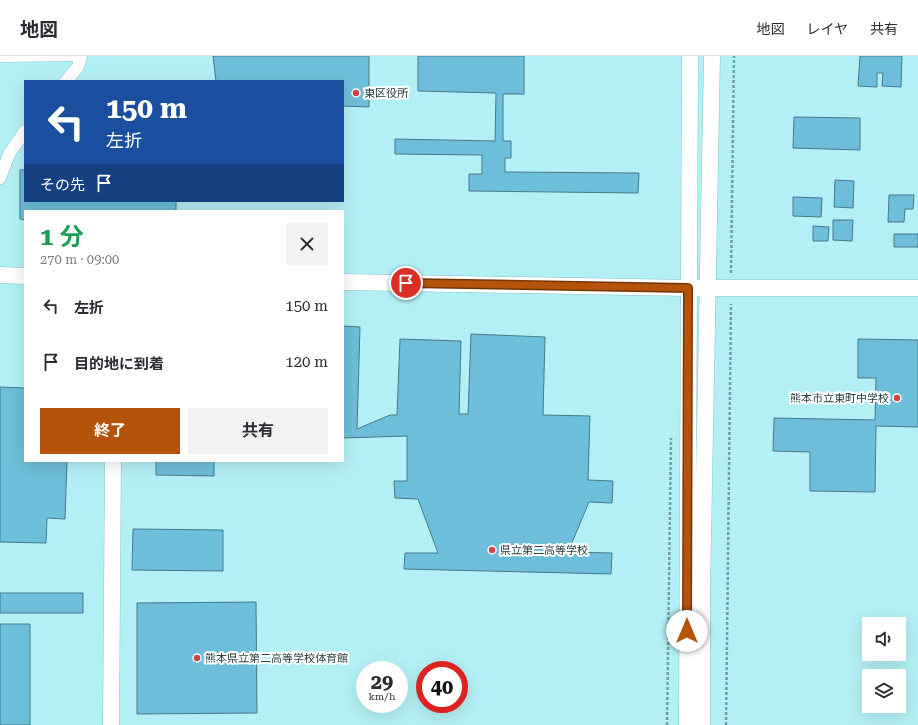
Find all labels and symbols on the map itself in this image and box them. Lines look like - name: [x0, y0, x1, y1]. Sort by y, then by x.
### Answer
- place label: 東区役所: [364, 87, 409, 100]
- marker: 東区役所: [351, 88, 361, 98]
- pin: [389, 266, 423, 300]
- place label: 熊本市立東町中学校: [790, 392, 889, 405]
- marker: 熊本市立東町中学校: [892, 393, 902, 403]
- place label: 県立第二高等学校: [500, 544, 588, 557]
- marker: 県立第二高等学校: [487, 545, 497, 555]
- position arrow: [666, 610, 708, 652]
- place label: 熊本県立第二高等学校体育館: [205, 652, 348, 665]
- marker: 熊本県立第二高等学校体育館: [192, 653, 202, 663]
- speed limit sign: 40: [416, 661, 468, 713]

